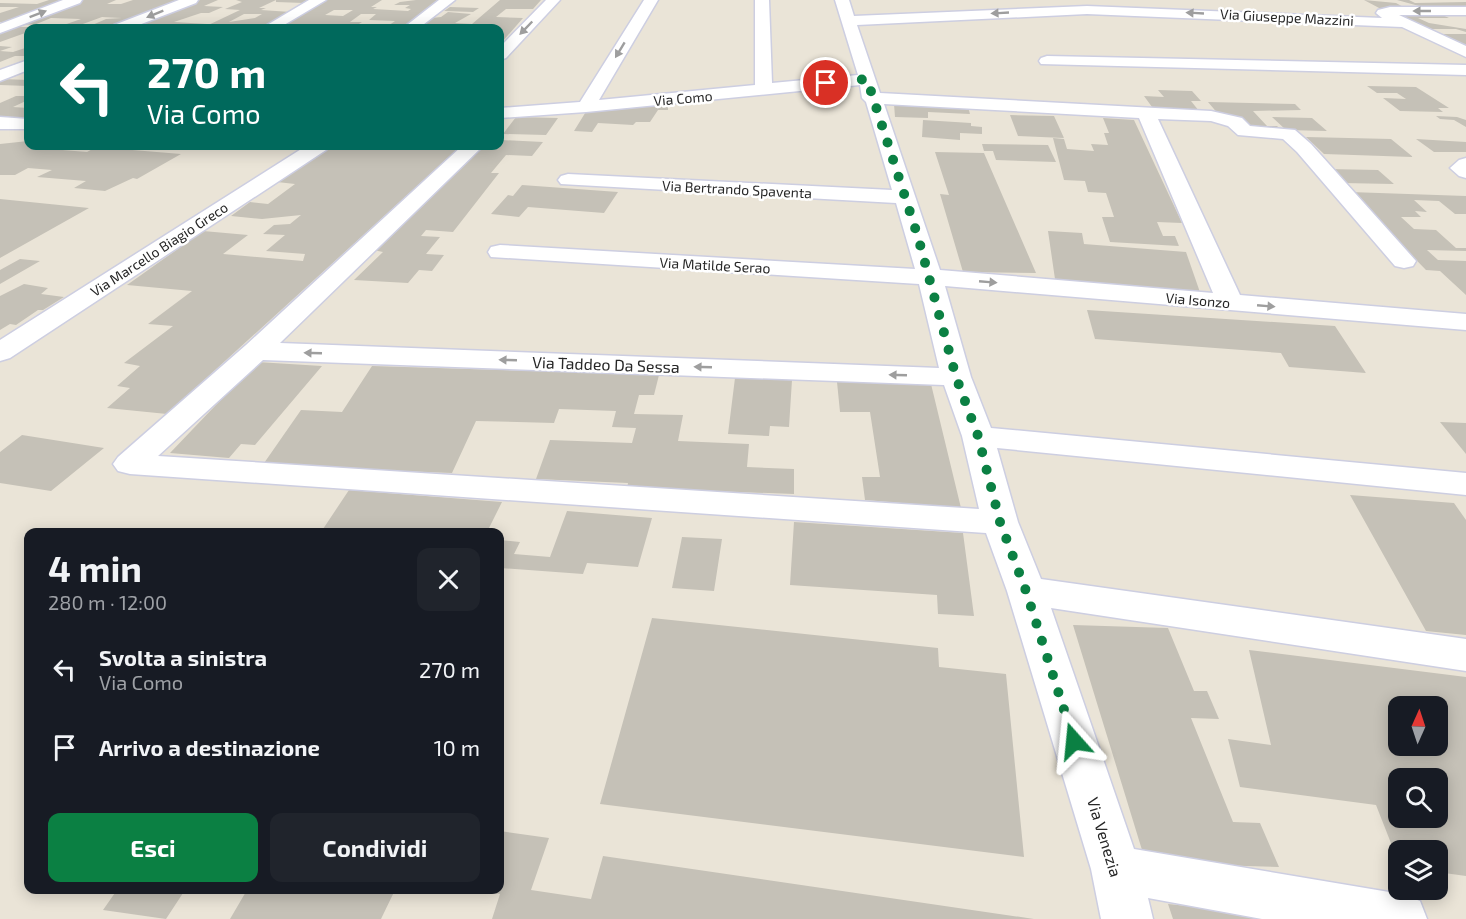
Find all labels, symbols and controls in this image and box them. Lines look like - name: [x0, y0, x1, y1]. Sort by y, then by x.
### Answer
- street label: Via Giuseppe Mazzini: [1220, 5, 1354, 29]
- one-way arrow: [1413, 6, 1432, 16]
- one-way arrow: [991, 8, 1010, 17]
- one-way arrow: [1186, 8, 1205, 18]
- one-way arrow: [29, 9, 47, 19]
- one-way arrow: [146, 10, 164, 19]
- one-way arrow: [520, 20, 534, 34]
- one-way arrow: [615, 42, 626, 58]
- text: 270 m: [147, 46, 266, 96]
- icon: left: [48, 48, 126, 126]
- pin: [800, 57, 851, 108]
- icon: arrive: [809, 66, 842, 99]
- street label: Via Como: [653, 87, 713, 109]
- text: Via Como: [147, 97, 261, 129]
- street label: Via Bertrando Spaventa: [662, 177, 812, 201]
- street label: Via Marcello Biagio Greco: [87, 198, 231, 300]
- street label: Via Matilde Serao: [659, 254, 771, 276]
- one-way arrow: [979, 277, 998, 287]
- street label: Via Isonzo: [1165, 289, 1231, 311]
- one-way arrow: [1257, 301, 1276, 310]
- one-way arrow: [304, 348, 323, 357]
- street label: Via Taddeo Da Sessa: [532, 352, 680, 376]
- one-way arrow: [499, 356, 518, 365]
- one-way arrow: [694, 363, 713, 372]
- one-way arrow: [888, 370, 907, 379]
- text: 4 min: [48, 546, 142, 589]
- button: close: [417, 548, 480, 611]
- text: 280 m · 12:00: [48, 590, 167, 614]
- text: Svolta a sinistra: [99, 644, 267, 670]
- icon: left: [48, 653, 81, 686]
- text: 270 m: [419, 656, 480, 682]
- text: Via Como: [99, 670, 183, 694]
- north arrow: [1388, 696, 1448, 756]
- map controls: [1388, 696, 1448, 900]
- position arrow: [1042, 709, 1106, 773]
- icon: arrive: [48, 731, 81, 764]
- text: Arrivo a destinazione: [99, 734, 320, 760]
- text: 10 m: [434, 734, 480, 760]
- button: search: [1388, 768, 1448, 828]
- street label: Via Venezia: [1084, 795, 1126, 879]
- button: Esci: [48, 813, 258, 882]
- button: Condividi: [270, 813, 480, 882]
- button: layers: [1388, 840, 1448, 900]

